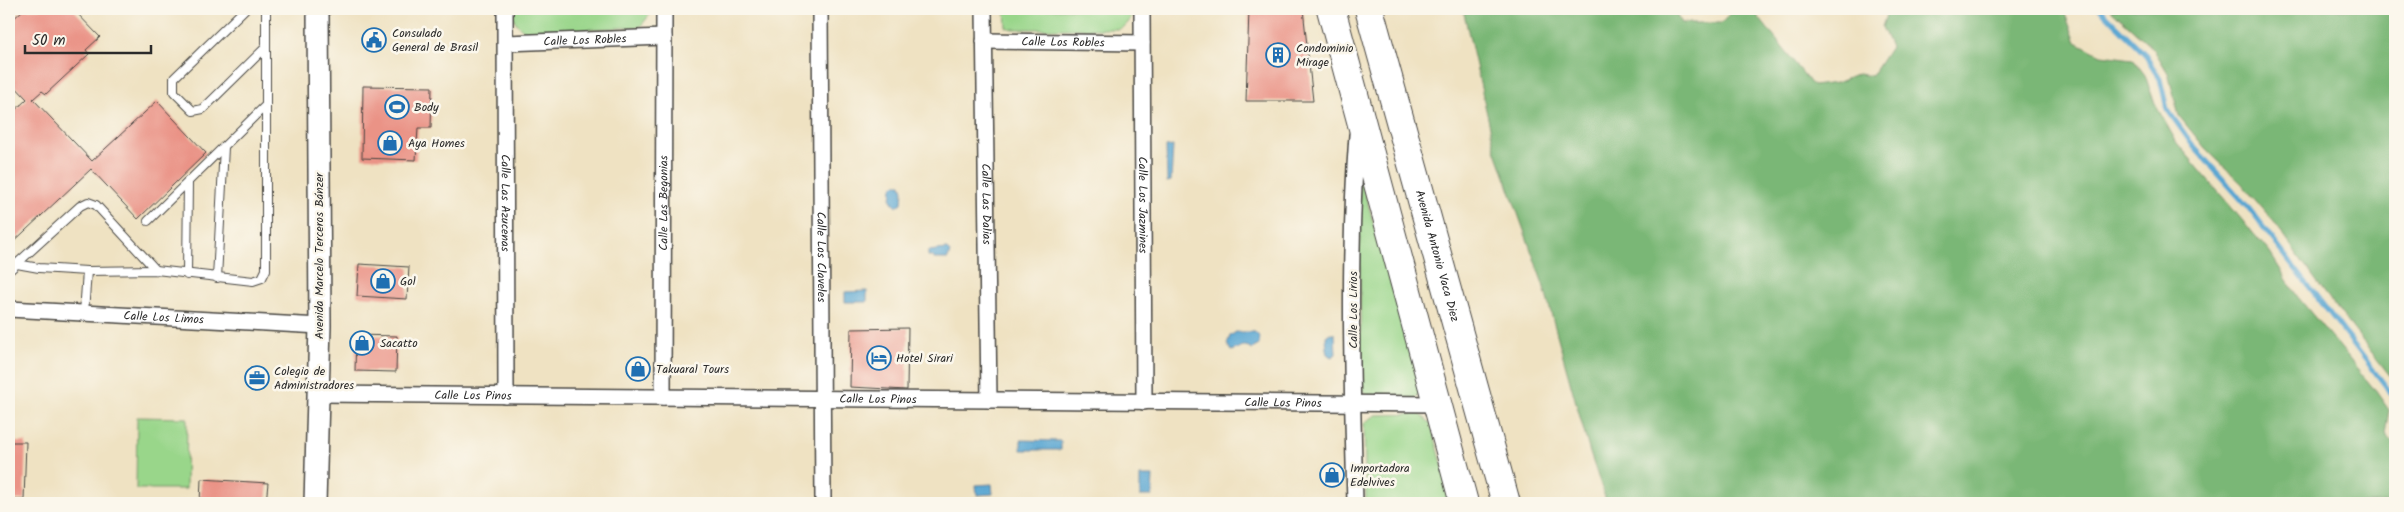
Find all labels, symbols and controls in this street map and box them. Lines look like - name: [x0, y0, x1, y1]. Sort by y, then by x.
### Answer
- scale bar: [25, 22, 151, 54]
- place label: Consulado General de Brasil: [392, 24, 478, 57]
- public building icon: Consulado General de Brasil: [361, 27, 387, 53]
- text: 50 m: [32, 29, 66, 53]
- street label: Calle Los Robles: [543, 29, 627, 52]
- street label: Calle Los Robles: [1021, 32, 1105, 53]
- place label: Condominio Mirage: [1296, 39, 1354, 72]
- building icon: Condominio Mirage: [1265, 42, 1291, 68]
- sports icon: Body: [384, 94, 410, 120]
- place label: Body: [414, 98, 439, 117]
- shop icon: Aya Homes: [377, 130, 403, 156]
- place label: Aya Homes: [408, 134, 465, 153]
- street label: Calle Las Azucenas: [495, 154, 515, 252]
- street label: Calle Las Begonias: [654, 155, 674, 251]
- street label: Calle Los Jazmines: [1133, 157, 1152, 253]
- street label: Calle Las Dalias: [976, 163, 996, 245]
- street label: Avenida Marcelo Terceros Bánzer: [310, 172, 329, 339]
- street label: Avenida Antonio Vaca Diez: [1410, 188, 1464, 324]
- street label: Calle Los Claveles: [811, 212, 831, 302]
- shop icon: Gol: [370, 268, 396, 294]
- street label: Calle Los Lirios: [1344, 271, 1363, 349]
- place label: Gol: [400, 272, 416, 291]
- street label: Calle Los Limos: [123, 306, 204, 330]
- shop icon: Sacatto: [349, 330, 375, 356]
- place label: Sacatto: [380, 334, 418, 353]
- hotel icon: Hotel Sirari: [866, 345, 892, 371]
- place label: Hotel Sirari: [896, 349, 954, 368]
- shop icon: Takuaral Tours: [625, 356, 651, 382]
- place label: Takuaral Tours: [656, 360, 729, 379]
- place label: Colegio de Administradores: [274, 362, 354, 395]
- office icon: Colegio de Administradores: [244, 365, 270, 391]
- street label: Calle Los Pinos: [434, 386, 512, 406]
- street label: Calle Los Pinos: [839, 390, 917, 409]
- street label: Calle Los Pinos: [1244, 393, 1322, 413]
- place label: Importadora Edelvives: [1350, 459, 1410, 492]
- shop icon: Importadora Edelvives: [1319, 462, 1345, 488]

